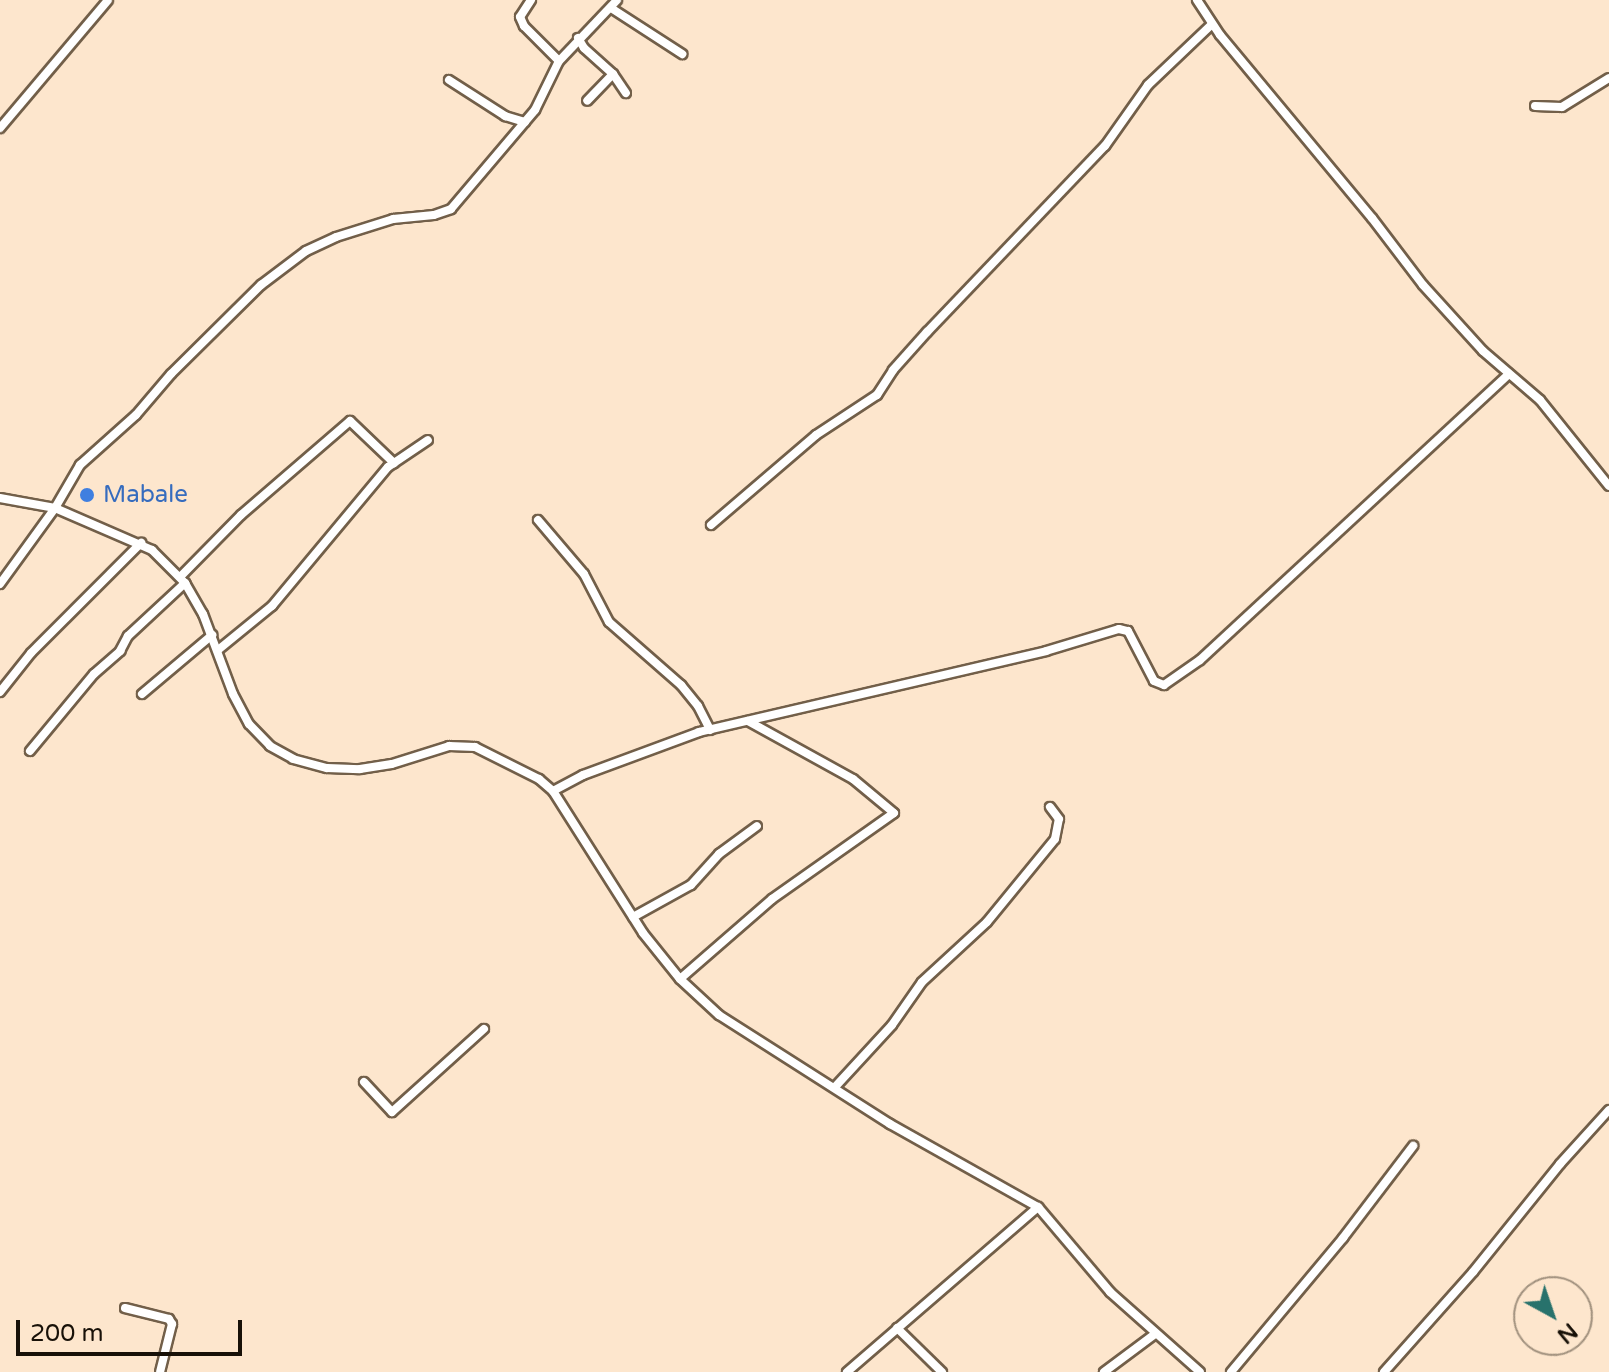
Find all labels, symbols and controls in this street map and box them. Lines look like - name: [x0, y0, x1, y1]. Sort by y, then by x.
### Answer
- place label: Mabale: [103, 481, 188, 509]
- marker: Mabale: [78, 486, 96, 504]
- north arrow: [1513, 1276, 1593, 1356]
- scale bar: [20, 1304, 246, 1354]
- text: N: [1552, 1317, 1582, 1348]
- text: 200 m: [30, 1319, 104, 1348]

